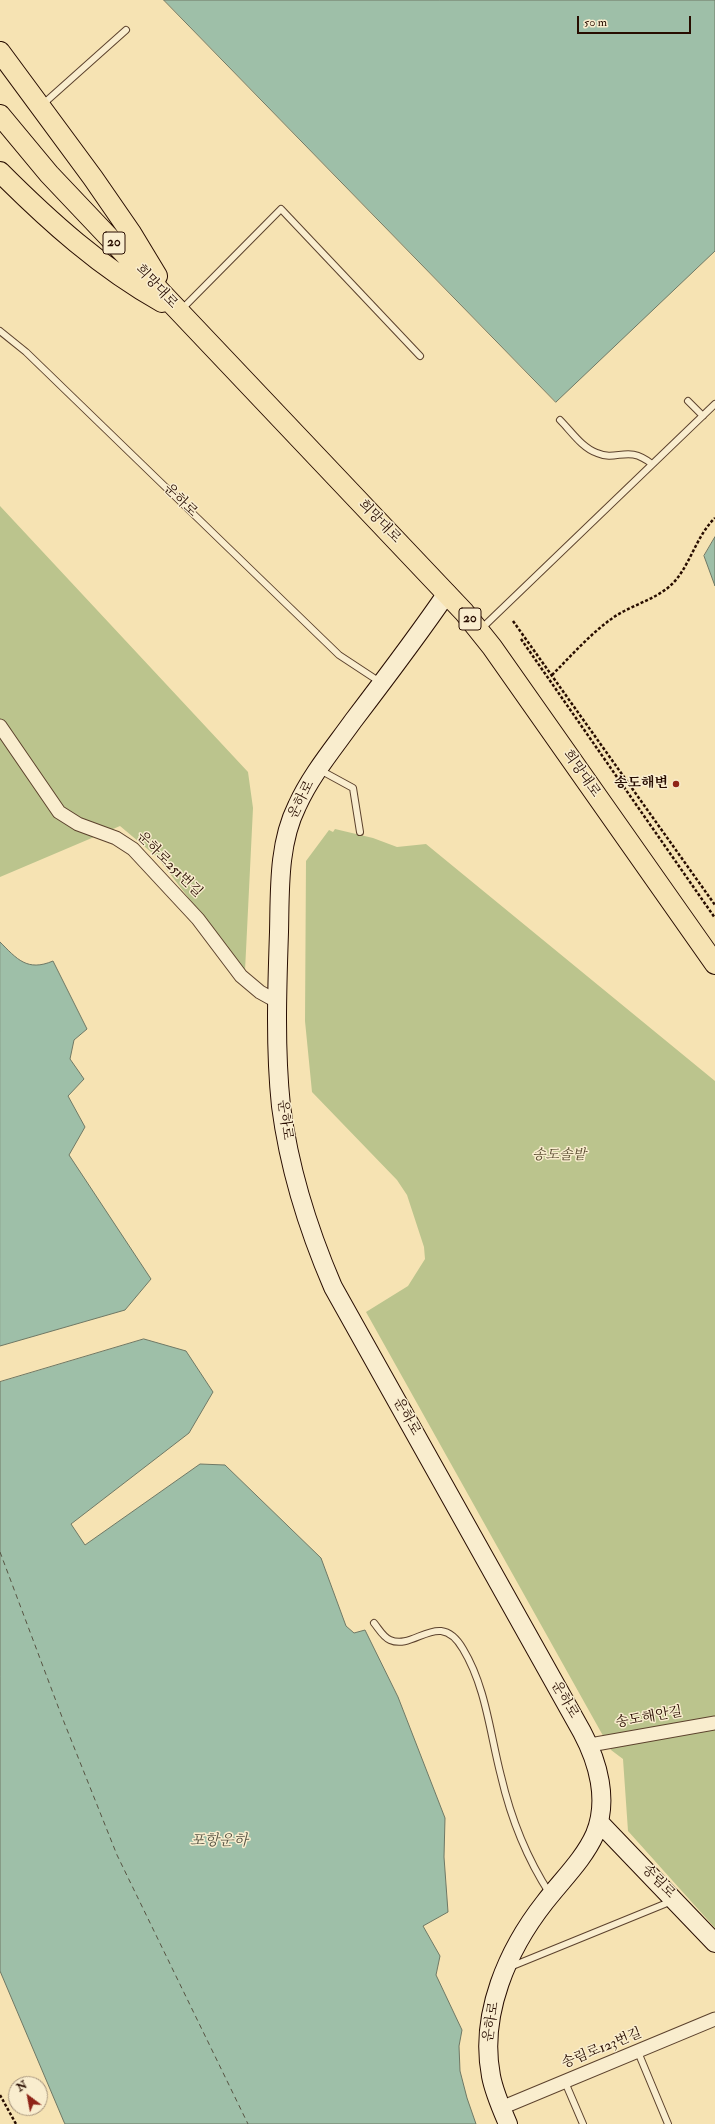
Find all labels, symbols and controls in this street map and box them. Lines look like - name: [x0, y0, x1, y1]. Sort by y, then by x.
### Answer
- scale bar: [579, 8, 693, 34]
- text: 50 m: [584, 15, 607, 30]
- road number: 20: [103, 232, 125, 254]
- street label: 희망대로: [131, 261, 181, 313]
- street label: 운하로: [160, 481, 200, 521]
- street label: 희망대로: [354, 497, 404, 547]
- road number: 20: [459, 608, 481, 630]
- street label: 희망대로: [559, 747, 603, 801]
- place label: 송도해변: [614, 776, 668, 792]
- street label: 운하로: [285, 778, 319, 822]
- marker: 송도해변: [671, 779, 681, 789]
- street label: 운하로251번길: [133, 829, 205, 901]
- street label: 운하로: [273, 1099, 295, 1141]
- park label: 송도솔밭: [532, 1148, 586, 1164]
- street label: 운하로: [389, 1395, 423, 1439]
- street label: 운하로: [547, 1678, 581, 1722]
- street label: 송도해안길: [614, 1704, 684, 1732]
- water label: 포항운하: [190, 1833, 248, 1851]
- street label: 송림로: [638, 1862, 678, 1902]
- street label: 운하로: [481, 2001, 503, 2043]
- street label: 송림로123번길: [559, 2025, 645, 2073]
- north arrow: [8, 2076, 48, 2116]
- text: N: [14, 2078, 30, 2094]

